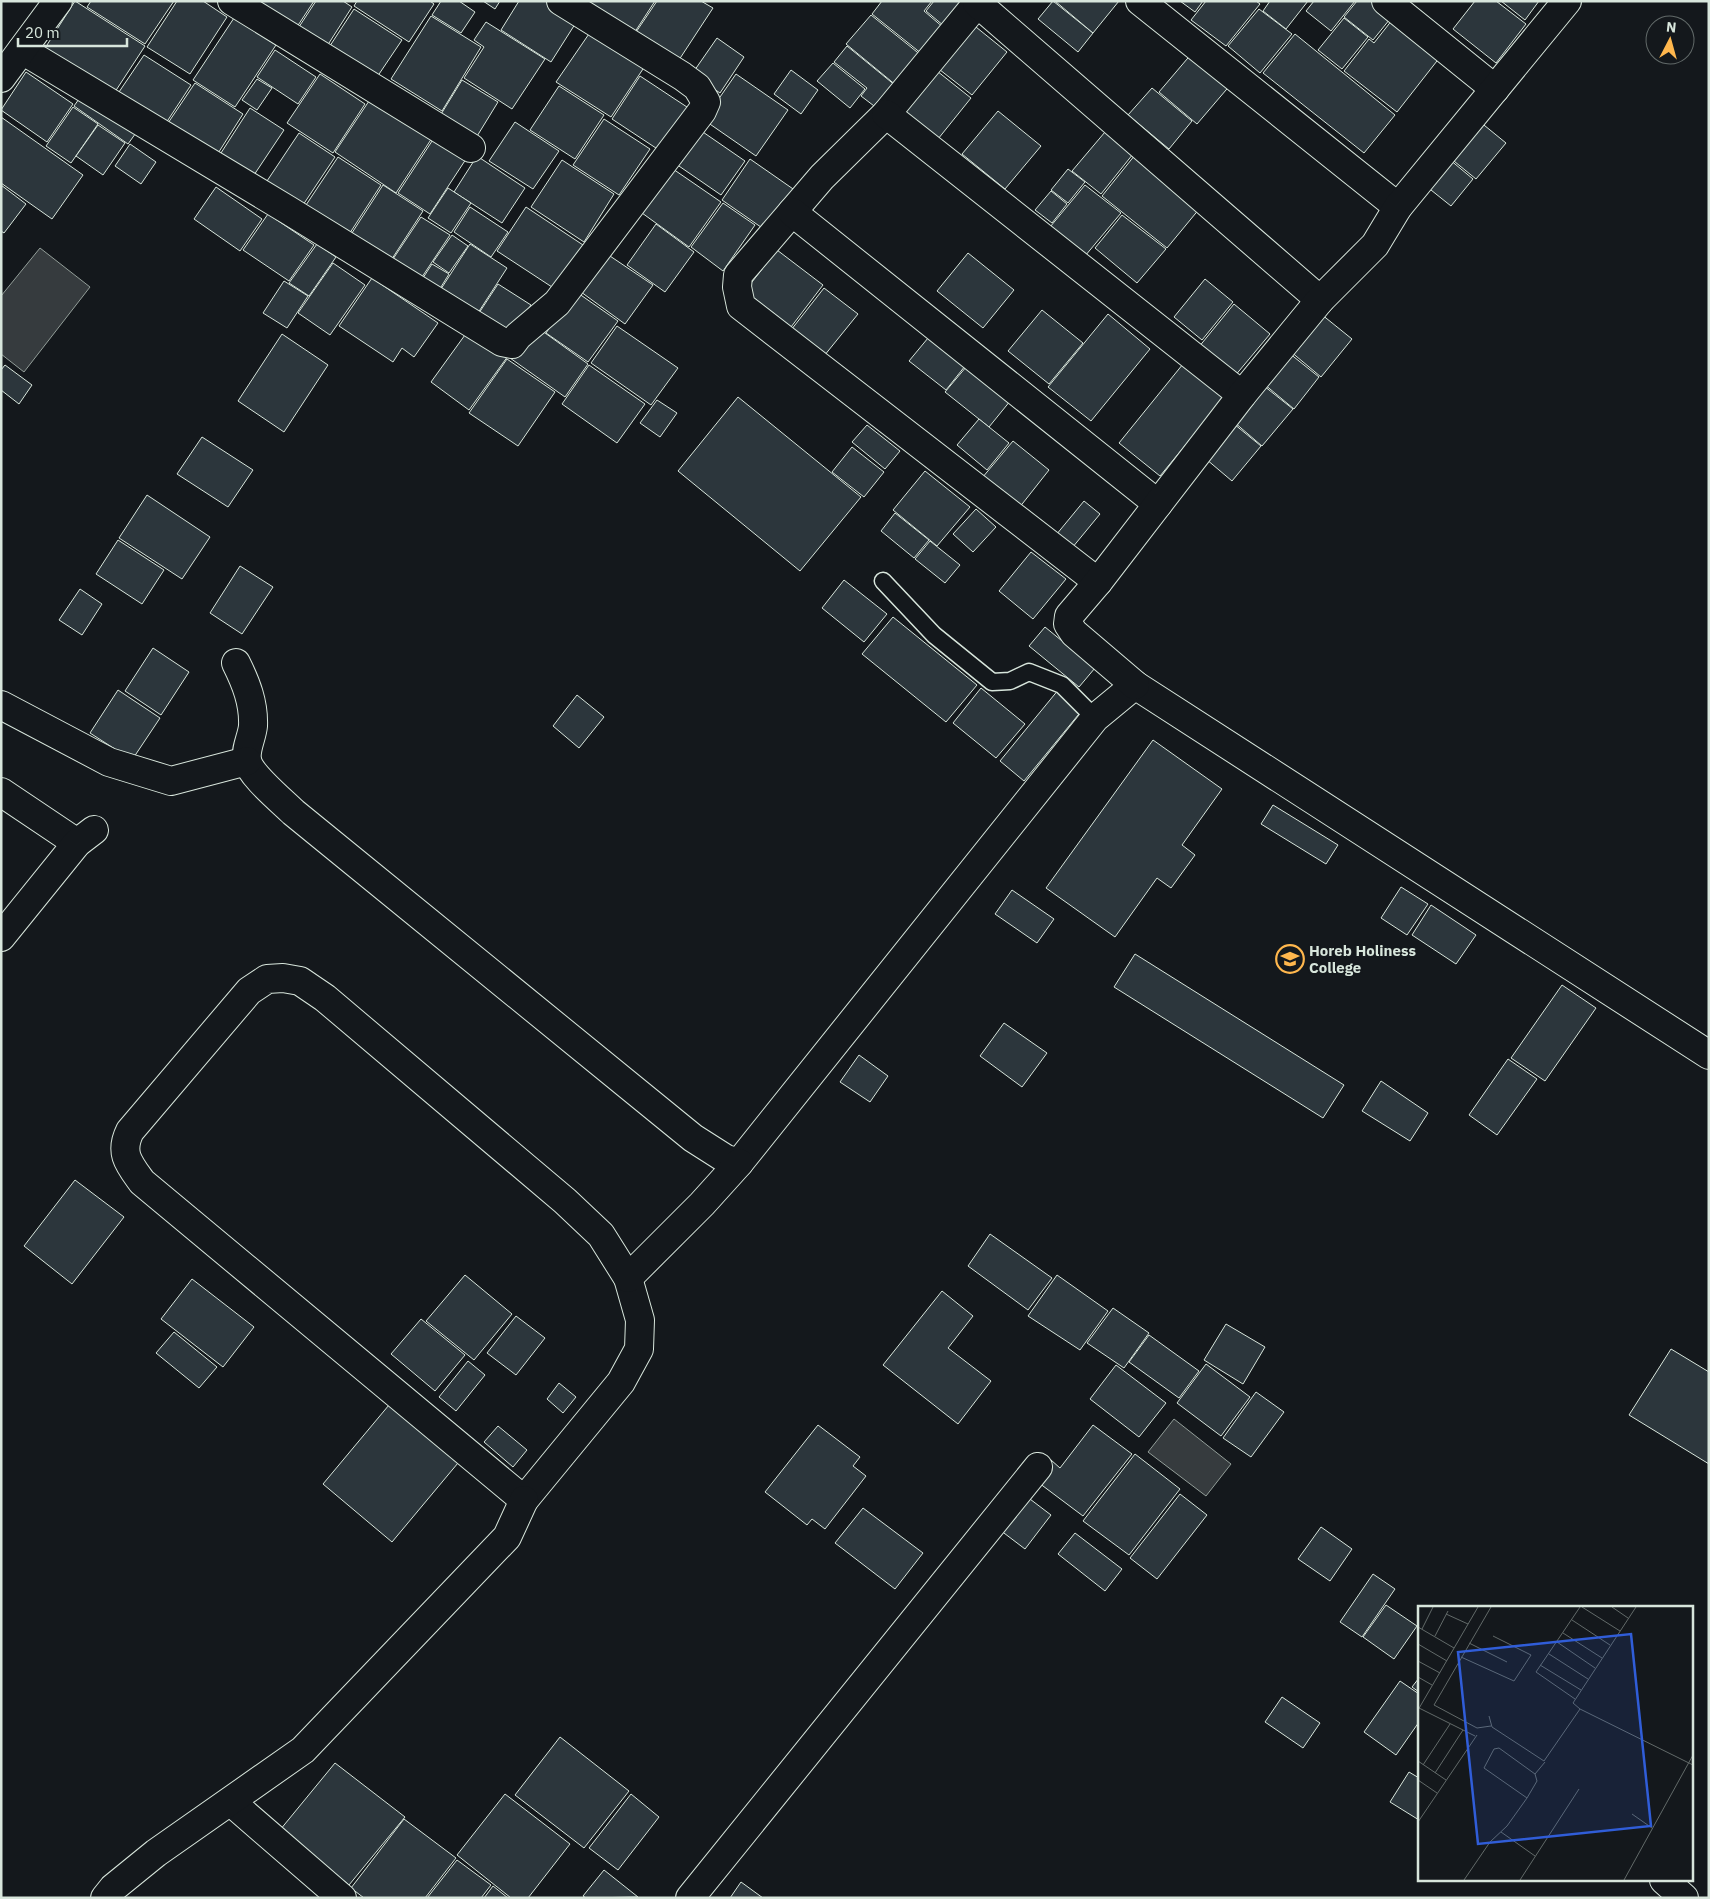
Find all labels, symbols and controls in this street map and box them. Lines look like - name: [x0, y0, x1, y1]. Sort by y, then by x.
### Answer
- scale bar: [18, 15, 126, 47]
- north arrow: [1645, 15, 1695, 65]
- text: N: [1665, 18, 1677, 37]
- text: 20 m: [25, 23, 60, 42]
- place label: Horeb Holiness College: [1309, 941, 1416, 977]
- school or university icon: Horeb Holiness College: [1275, 944, 1305, 974]
- inset map: [1418, 1606, 1692, 1882]

